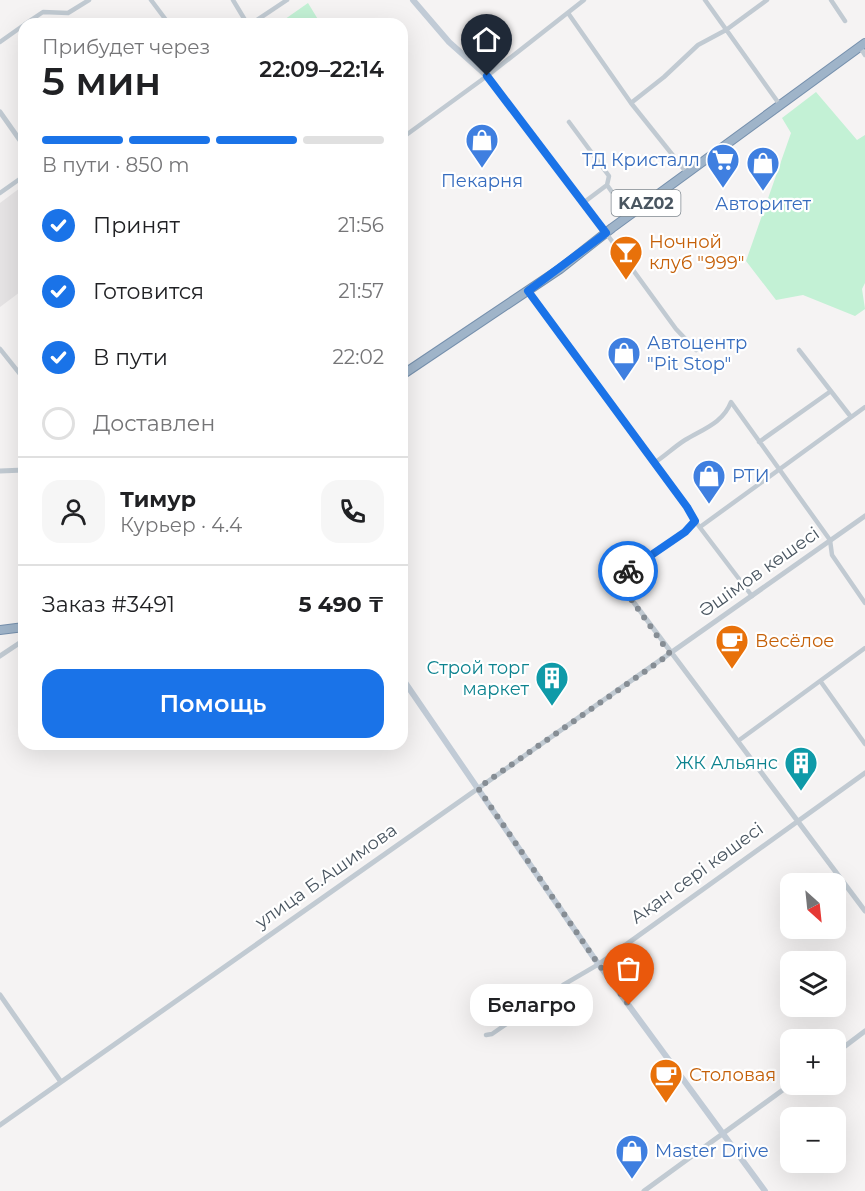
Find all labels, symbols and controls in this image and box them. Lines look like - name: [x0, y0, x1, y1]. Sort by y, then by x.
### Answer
- pin: [461, 14, 512, 76]
- icon: home: [470, 23, 503, 56]
- text: Прибудет через: [42, 35, 210, 59]
- text: 22:09–22:14: [259, 56, 384, 83]
- text: 5 мин: [42, 57, 161, 105]
- shop icon: Пекарня: [464, 122, 500, 169]
- supermarket icon: ТД Кристалл: [705, 142, 741, 189]
- shop icon: Авторитет: [745, 145, 781, 192]
- place label: ТД Кристалл: [582, 149, 700, 171]
- text: В пути · 850 m: [42, 153, 189, 177]
- place label: Пекарня: [441, 170, 523, 192]
- road number: KАZ02: [612, 190, 680, 216]
- place label: Авторитет: [715, 193, 811, 215]
- icon: check: [42, 209, 75, 242]
- text: Принят: [93, 212, 180, 239]
- text: 21:56: [338, 213, 384, 237]
- place label: Ночной клуб "999": [649, 231, 745, 274]
- bar icon: Ночной клуб "999": [608, 234, 644, 281]
- icon: check: [42, 275, 75, 308]
- text: Готовится: [93, 278, 204, 305]
- text: 21:57: [338, 279, 384, 303]
- place label: Автоцентр "Pit Stop": [647, 332, 747, 375]
- shop icon: Автоцентр "Pit Stop": [606, 335, 642, 382]
- icon: check: [42, 341, 75, 374]
- text: В пути: [93, 344, 168, 371]
- text: 22:02: [332, 345, 384, 369]
- text: Доставлен: [93, 410, 215, 437]
- shop icon: РТИ: [691, 458, 727, 505]
- place label: РТИ: [732, 465, 770, 487]
- button: person: [42, 480, 105, 543]
- button: phone: [321, 480, 384, 543]
- text: Тимур: [120, 486, 196, 513]
- text: Курьер · 4.4: [120, 513, 242, 537]
- street label: Әшімов көшесі: [694, 522, 824, 622]
- courier: [598, 541, 658, 601]
- icon: bike: [612, 555, 645, 588]
- text: Заказ #3491: [42, 591, 175, 618]
- text: 5 490 ₸: [298, 591, 384, 618]
- cafe icon: Весёлое: [714, 623, 750, 670]
- place label: Весёлое: [755, 630, 834, 652]
- place label: Строй торг маркет: [427, 657, 529, 700]
- building icon: Строй торг маркет: [534, 660, 570, 707]
- button: Помощь: [42, 669, 384, 738]
- building icon: ЖК Альянс: [783, 745, 819, 792]
- place label: ЖК Альянс: [675, 752, 778, 774]
- street label: Ақан сері көшесі: [626, 817, 768, 929]
- street label: улица Б.Ашимова: [250, 819, 401, 934]
- north arrow: [780, 873, 846, 939]
- map controls: [780, 873, 846, 1173]
- pin: [603, 943, 654, 1005]
- button: layers: [780, 951, 846, 1017]
- icon: bag: [612, 952, 645, 985]
- callout: Белагро: [470, 984, 593, 1026]
- text: Белагро: [487, 993, 576, 1017]
- button: +: [780, 1029, 846, 1095]
- cafe icon: Столовая: [648, 1057, 684, 1104]
- place label: Столовая: [689, 1064, 776, 1086]
- button: −: [780, 1107, 846, 1173]
- shop icon: Master Drive: [614, 1133, 650, 1180]
- place label: Master Drive: [655, 1140, 769, 1162]

